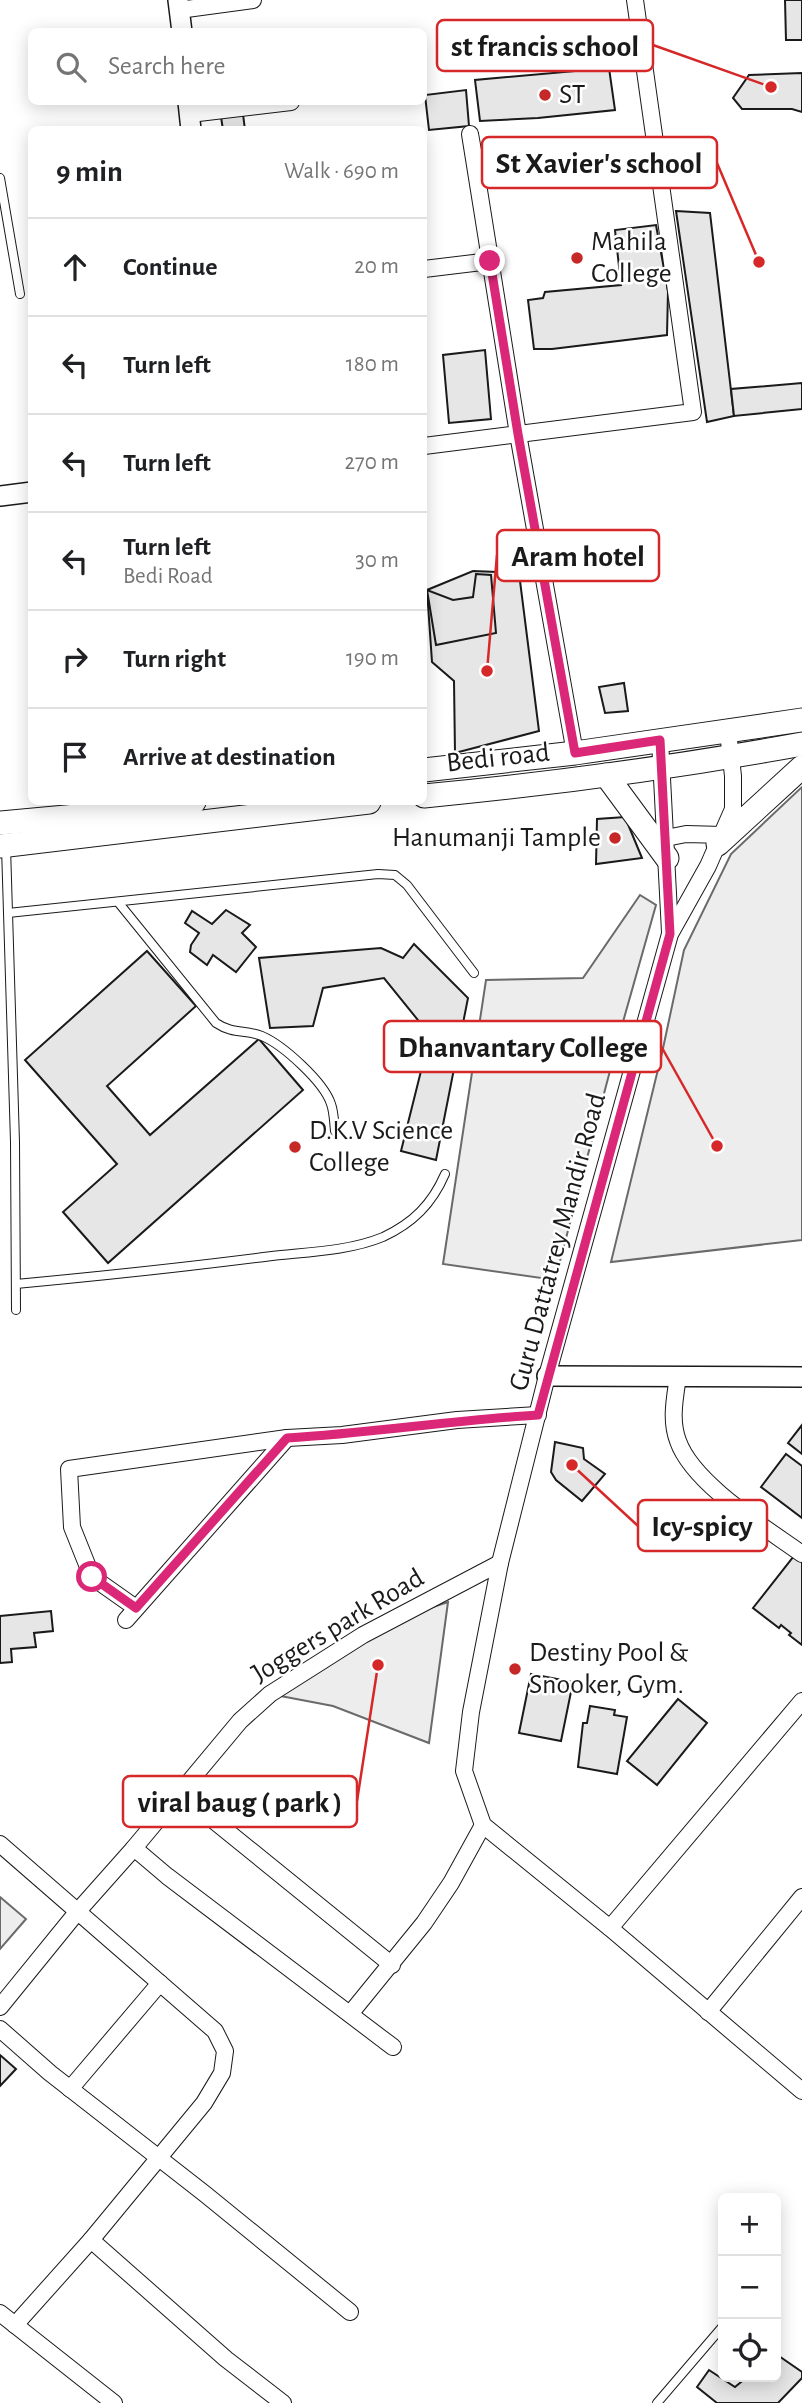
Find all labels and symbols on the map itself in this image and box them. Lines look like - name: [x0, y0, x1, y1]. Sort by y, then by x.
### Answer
- callout: st francis school: [437, 20, 653, 71]
- text: st francis school: [451, 32, 639, 62]
- place label: ST: [559, 81, 586, 109]
- marker: ST: [537, 87, 553, 103]
- callout: St Xavier's school: [482, 137, 717, 188]
- text: St Xavier's school: [496, 149, 703, 179]
- place label: Mahila College: [591, 228, 672, 288]
- route end: [474, 245, 505, 276]
- marker: Mahila College: [569, 250, 585, 266]
- callout: Aram hotel: [497, 530, 659, 581]
- text: Aram hotel: [511, 542, 645, 572]
- street label: Bedi road: [445, 739, 551, 777]
- place label: Hanumanji Tample: [392, 824, 601, 852]
- marker: Hanumanji Tample: [607, 830, 623, 846]
- callout: Dhanvantary College: [384, 1021, 661, 1072]
- text: Dhanvantary College: [398, 1033, 648, 1063]
- street label: Guru Dattatrey Mandir Road: [505, 1090, 611, 1394]
- place label: D.K.V Science College: [309, 1117, 453, 1177]
- marker: D.K.V Science College: [287, 1139, 303, 1155]
- callout: Icy-spicy: [638, 1500, 767, 1551]
- text: Icy-spicy: [651, 1512, 753, 1542]
- route start: [76, 1561, 107, 1592]
- street label: Joggers park Road: [247, 1564, 429, 1688]
- place label: Destiny Pool & Snooker, Gym.: [529, 1639, 689, 1699]
- marker: Destiny Pool & Snooker, Gym.: [507, 1661, 523, 1677]
- callout: viral baug ( park ): [123, 1776, 357, 1827]
- text: viral baug ( park ): [137, 1788, 343, 1818]

